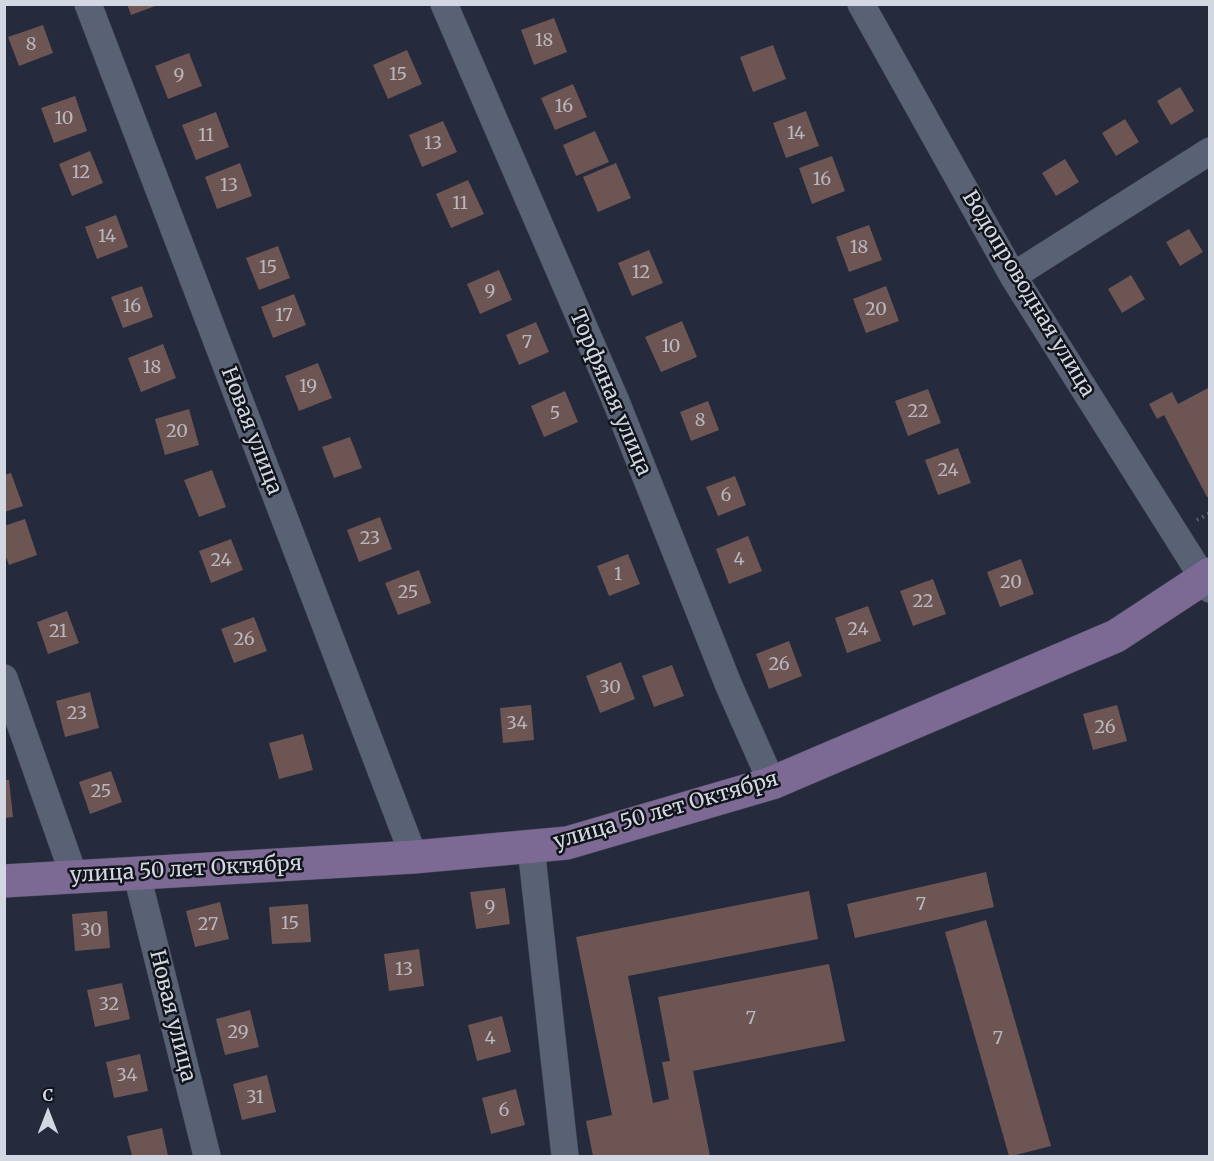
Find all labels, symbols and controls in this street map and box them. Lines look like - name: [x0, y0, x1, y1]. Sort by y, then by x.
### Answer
- house number: 18: [535, 30, 553, 52]
- house number: 8: [26, 34, 36, 56]
- house number: 15: [389, 64, 407, 86]
- house number: 9: [174, 65, 184, 87]
- house number: 16: [555, 96, 573, 118]
- house number: 10: [55, 108, 73, 130]
- house number: 14: [787, 123, 805, 145]
- house number: 11: [198, 125, 214, 147]
- house number: 13: [424, 133, 442, 155]
- house number: 12: [72, 162, 90, 184]
- house number: 16: [813, 169, 831, 191]
- house number: 13: [220, 175, 238, 197]
- street label: Водопроводная улица: [956, 186, 1100, 402]
- house number: 11: [452, 193, 468, 215]
- house number: 14: [98, 226, 116, 248]
- house number: 18: [850, 237, 868, 259]
- house number: 15: [259, 257, 277, 279]
- house number: 12: [632, 262, 650, 284]
- house number: 9: [485, 281, 495, 303]
- house number: 16: [123, 296, 141, 318]
- house number: 20: [865, 299, 887, 321]
- house number: 17: [275, 305, 293, 327]
- street label: Торфяная улица: [564, 306, 656, 480]
- house number: 7: [522, 332, 532, 354]
- house number: 10: [662, 336, 680, 358]
- house number: 18: [143, 357, 161, 379]
- street label: Новая улица: [215, 364, 287, 498]
- house number: 19: [299, 376, 317, 398]
- house number: 22: [907, 401, 929, 423]
- house number: 5: [550, 403, 560, 425]
- house number: 8: [695, 410, 705, 432]
- house number: 20: [166, 421, 188, 443]
- house number: 24: [937, 460, 959, 482]
- house number: 6: [721, 485, 731, 507]
- house number: 23: [360, 528, 380, 550]
- house number: 4: [733, 549, 745, 571]
- house number: 24: [210, 550, 232, 572]
- house number: 1: [614, 564, 622, 586]
- house number: 20: [1000, 572, 1022, 594]
- house number: 25: [398, 582, 418, 604]
- house number: 22: [912, 591, 934, 613]
- house number: 24: [847, 619, 869, 641]
- house number: 21: [49, 621, 67, 643]
- house number: 26: [233, 629, 255, 651]
- house number: 26: [768, 654, 790, 676]
- house number: 30: [599, 677, 621, 699]
- house number: 23: [67, 703, 87, 725]
- house number: 34: [506, 713, 528, 735]
- house number: 26: [1094, 717, 1116, 739]
- street label: улица 50 лет Октября: [551, 767, 781, 855]
- house number: 25: [91, 781, 111, 803]
- street label: улица 50 лет Октября: [69, 851, 303, 889]
- house number: 7: [916, 894, 926, 916]
- house number: 9: [485, 897, 495, 919]
- house number: 15: [281, 913, 299, 935]
- house number: 27: [198, 914, 218, 936]
- house number: 30: [80, 920, 102, 942]
- street label: Новая улица: [143, 948, 201, 1084]
- house number: 13: [395, 959, 413, 981]
- house number: 32: [99, 994, 119, 1016]
- house number: 7: [746, 1008, 756, 1030]
- house number: 29: [227, 1022, 249, 1044]
- house number: 4: [484, 1028, 496, 1050]
- house number: 7: [993, 1028, 1003, 1050]
- house number: 34: [116, 1065, 138, 1087]
- north arrow: [18, 1083, 78, 1143]
- text: С: [43, 1085, 53, 1105]
- house number: 31: [246, 1087, 264, 1109]
- house number: 6: [499, 1100, 509, 1122]

